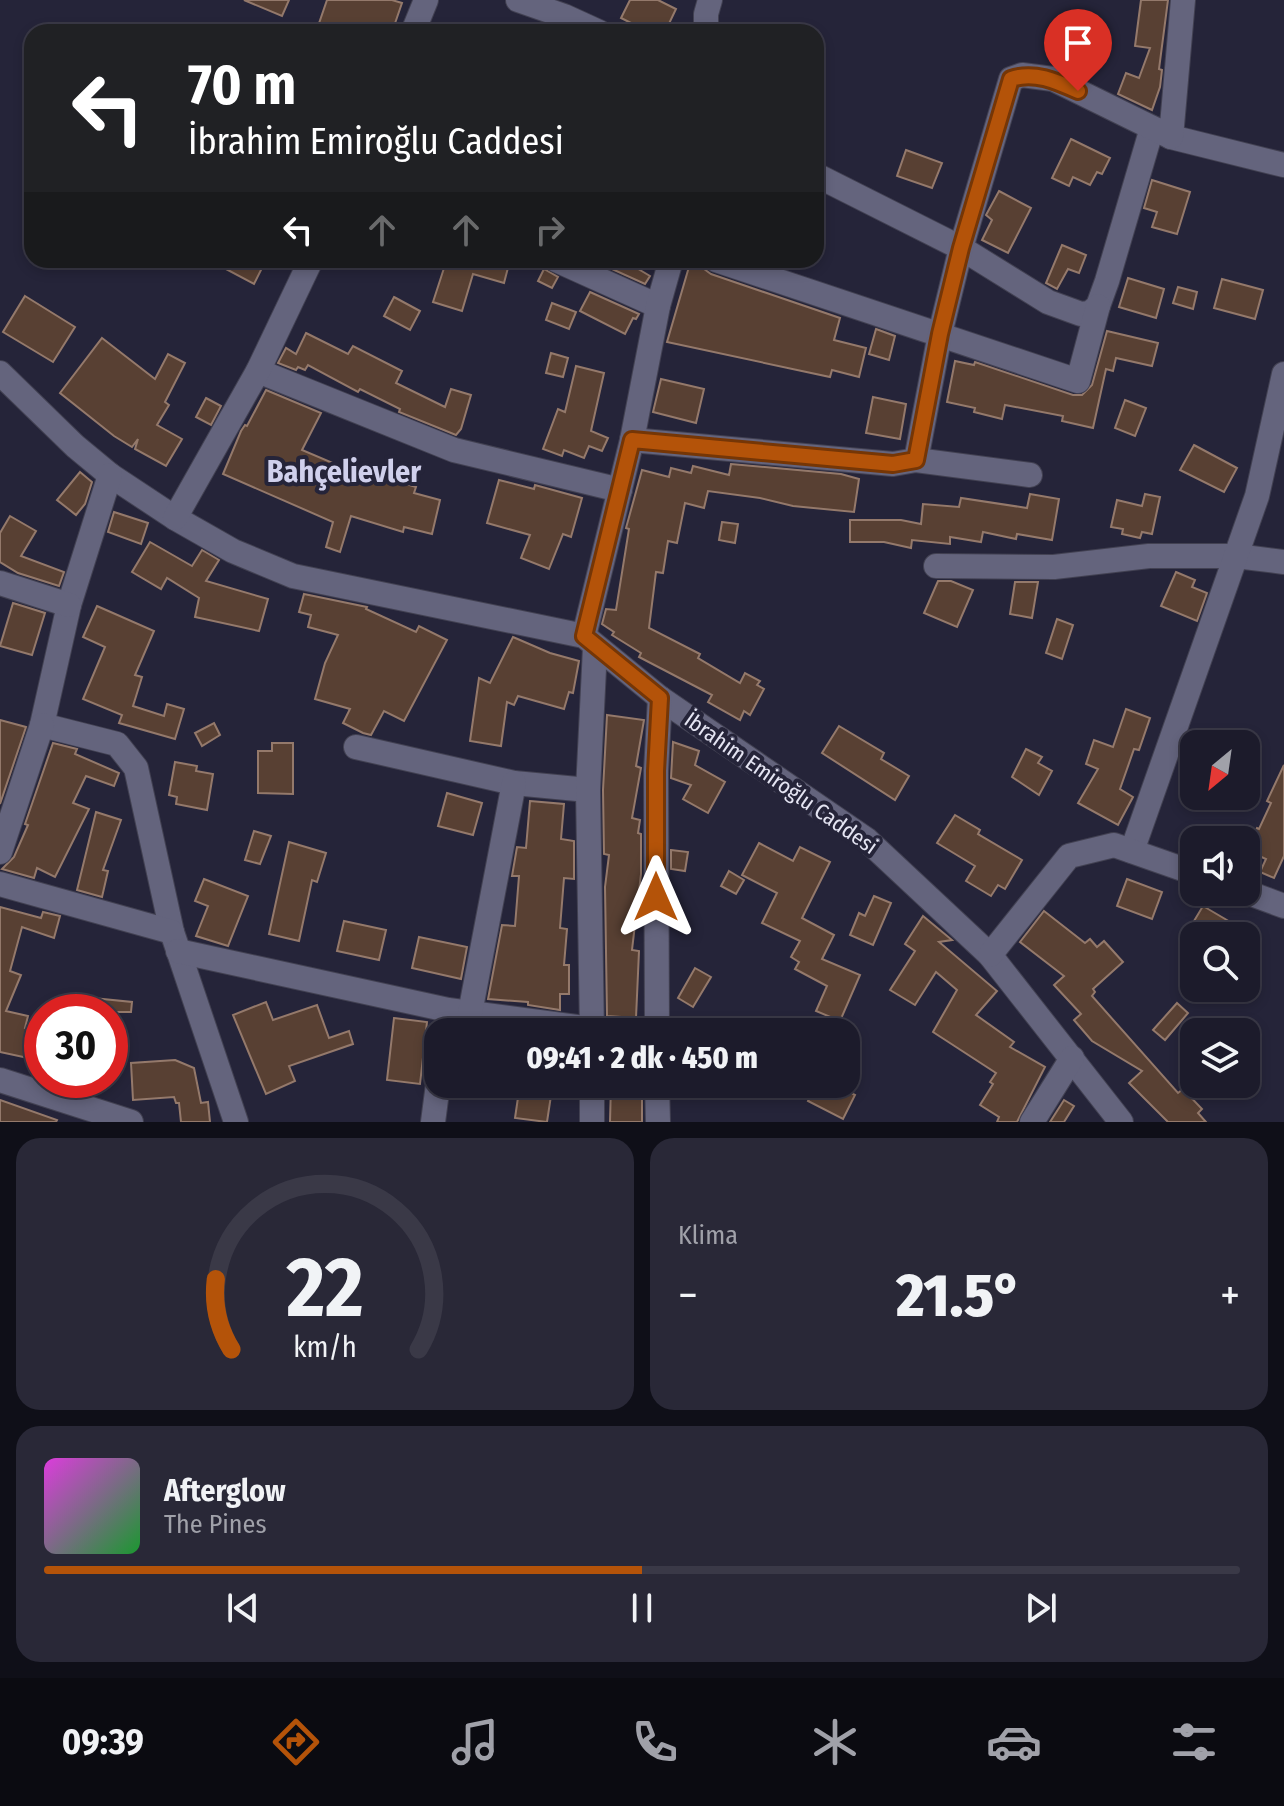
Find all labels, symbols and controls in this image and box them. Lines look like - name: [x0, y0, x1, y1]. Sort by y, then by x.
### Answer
- pin: [1044, 9, 1112, 91]
- icon: arrive: [1056, 21, 1100, 65]
- text: 70 m: [188, 52, 296, 119]
- icon: left: [56, 56, 160, 160]
- text: İbrahim Emiroğlu Caddesi: [188, 120, 564, 164]
- icon: left: [276, 208, 320, 252]
- icon: ahead: [360, 208, 404, 252]
- icon: ahead: [444, 208, 488, 252]
- icon: right: [528, 208, 572, 252]
- district label: Bahçelievler: [267, 454, 422, 491]
- street label: İbrahim Emiroğlu Caddesi: [679, 706, 883, 860]
- north arrow: [1180, 730, 1260, 810]
- map controls: [1180, 730, 1260, 1098]
- button: sound: [1180, 826, 1260, 906]
- position arrow: [614, 855, 698, 939]
- button: search: [1180, 922, 1260, 1002]
- speed limit sign: 30: [24, 994, 128, 1098]
- button: layers: [1180, 1018, 1260, 1098]
- text: 09:41 · 2 dk · 450 m: [526, 1040, 758, 1076]
- text: Klima: [678, 1220, 738, 1251]
- text: 22: [285, 1238, 364, 1338]
- text: 21.5°: [896, 1260, 1022, 1332]
- text: −: [678, 1269, 698, 1322]
- text: +: [1220, 1269, 1240, 1322]
- text: km/h: [293, 1330, 357, 1365]
- text: Afterglow: [164, 1473, 286, 1509]
- text: The Pines: [164, 1509, 267, 1540]
- icon: previous: [221, 1586, 265, 1630]
- icon: pause: [620, 1586, 664, 1630]
- icon: next: [1019, 1586, 1063, 1630]
- icon: directions: [268, 1714, 324, 1770]
- icon: music: [447, 1714, 503, 1770]
- icon: phone: [627, 1714, 683, 1770]
- icon: climate: [807, 1714, 863, 1770]
- icon: car: [986, 1714, 1042, 1770]
- icon: filters: [1166, 1714, 1222, 1770]
- text: 09:39: [62, 1720, 144, 1764]

